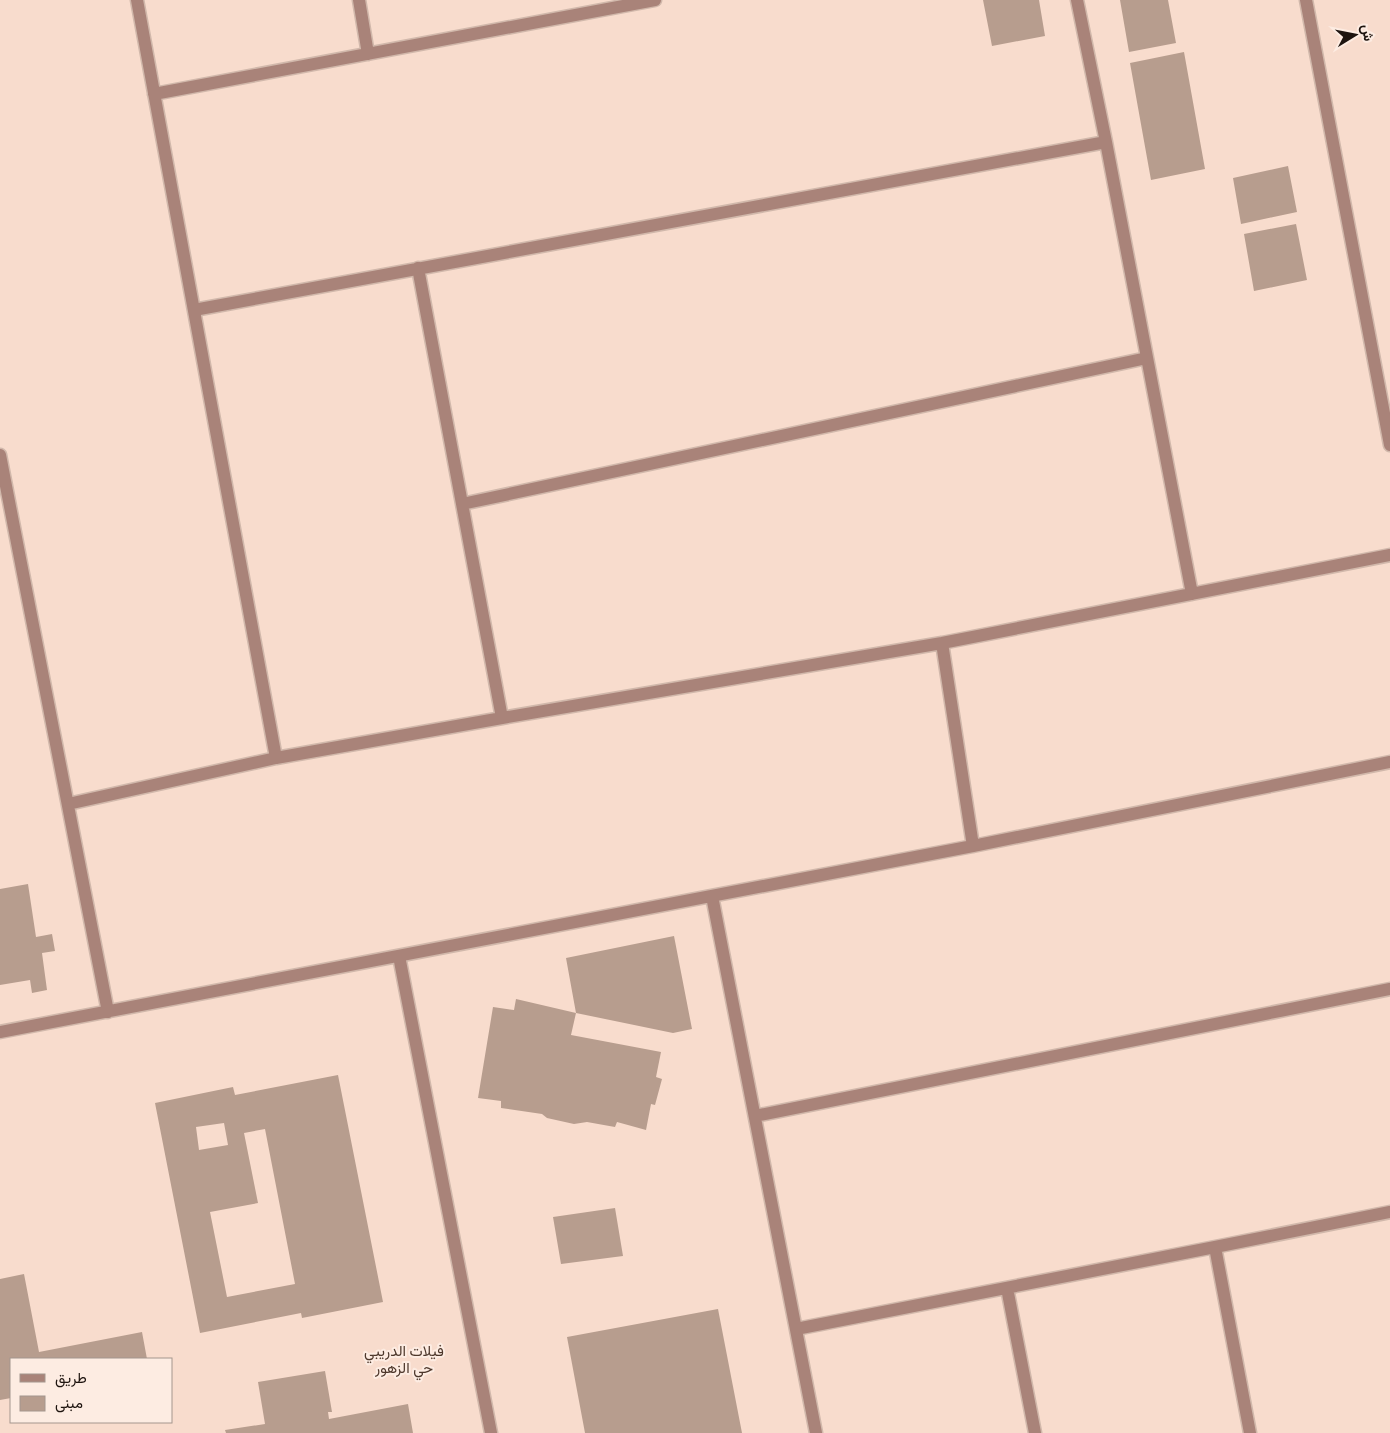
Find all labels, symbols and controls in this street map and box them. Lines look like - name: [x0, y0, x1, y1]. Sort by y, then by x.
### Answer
- north arrow: [1330, 10, 1380, 60]
- text: ش: [1356, 23, 1376, 43]
- district label: فيلات الدريبي حي الزهور: [364, 1343, 444, 1381]
- legend: [10, 1358, 172, 1423]
- text: طريق: [55, 1370, 87, 1389]
- text: مبنى: [55, 1395, 83, 1414]

